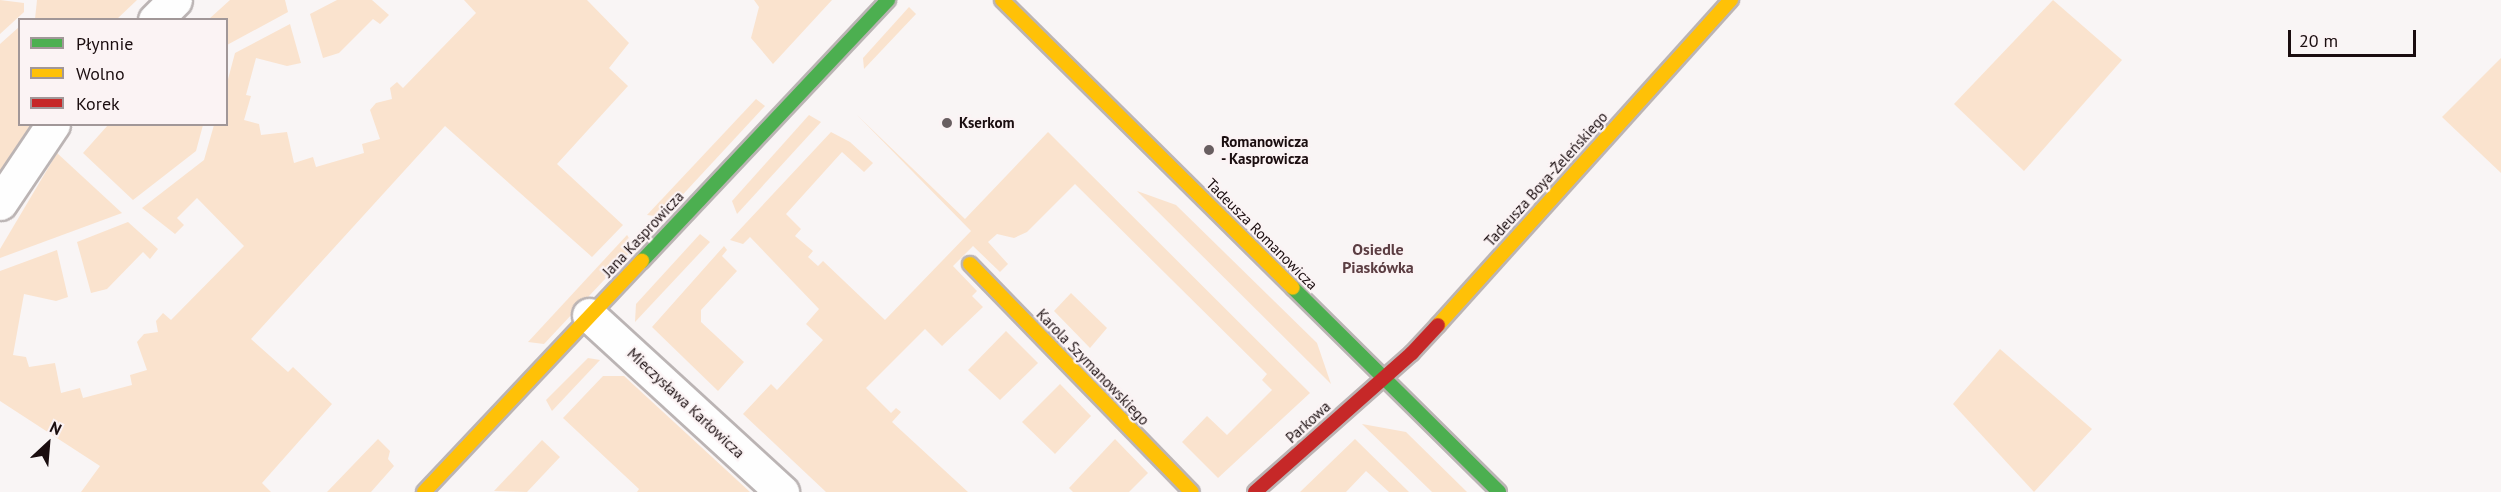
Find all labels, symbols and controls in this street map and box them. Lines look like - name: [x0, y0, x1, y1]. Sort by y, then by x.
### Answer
- legend: [18, 18, 228, 126]
- scale bar: [2291, 18, 2418, 56]
- text: 20 m: [2299, 29, 2338, 52]
- text: Płynnie: [76, 32, 133, 55]
- text: Wolno: [76, 62, 125, 85]
- text: Korek: [76, 92, 120, 115]
- street label: Tadeusza Boya-Żeleńskiego: [1481, 108, 1611, 250]
- place label: Kserkom: [959, 114, 1015, 132]
- marker: Kserkom: [940, 116, 954, 130]
- place label: Romanowicza - Kasprowicza: [1221, 132, 1310, 167]
- marker: Romanowicza - Kasprowicza: [1202, 143, 1216, 157]
- street label: Tadeusza Romanowicza: [1203, 175, 1321, 293]
- street label: Jana Kasprowicza: [599, 187, 687, 281]
- district label: Osiedle Piaskówka: [1342, 239, 1414, 277]
- street label: Karola Szymanowskiego: [1033, 305, 1153, 429]
- street label: Mieczysława Karłowicza: [624, 344, 748, 462]
- street label: Parkowa: [1282, 397, 1334, 447]
- north arrow: [18, 414, 78, 474]
- text: N: [47, 417, 65, 439]

